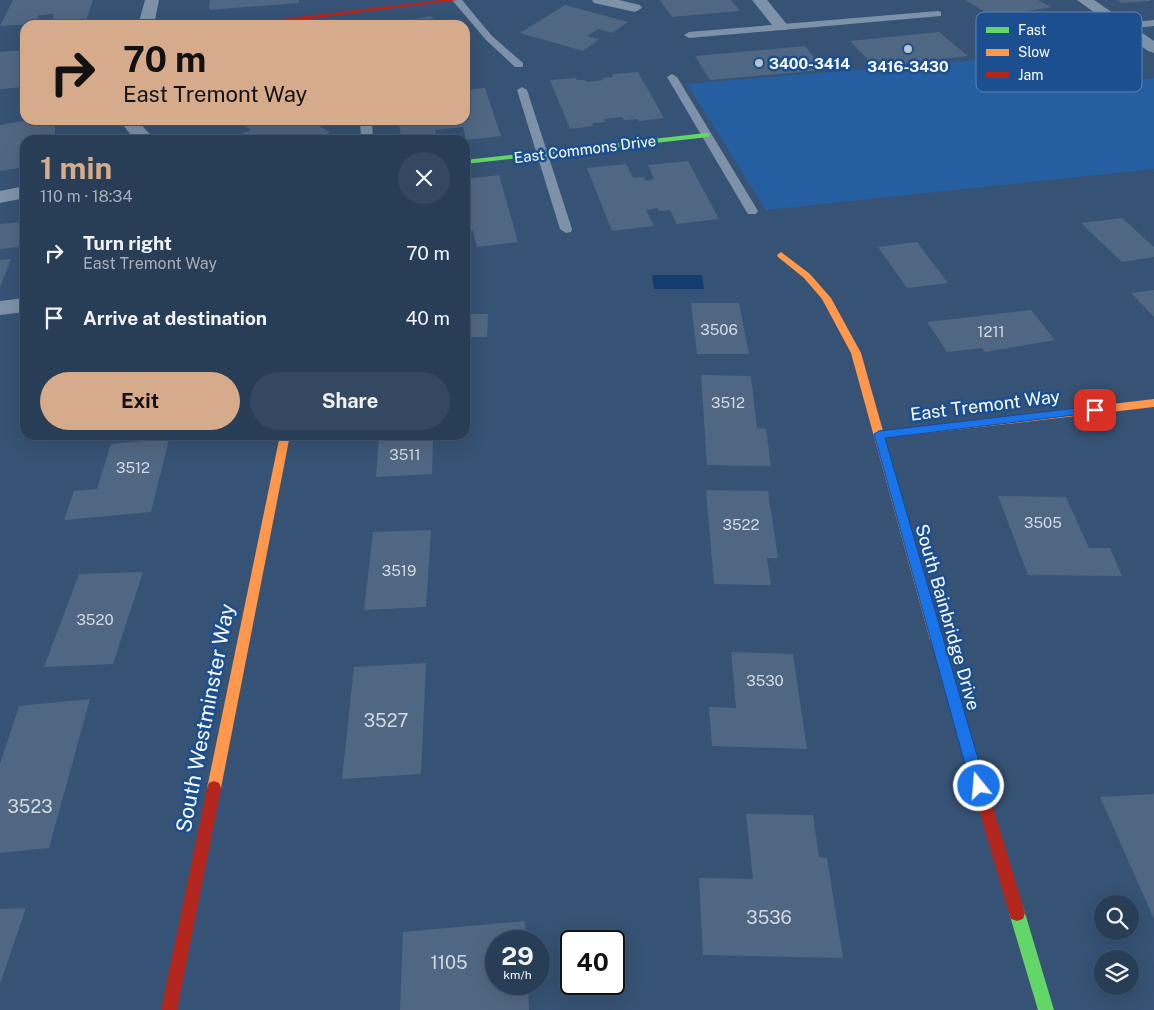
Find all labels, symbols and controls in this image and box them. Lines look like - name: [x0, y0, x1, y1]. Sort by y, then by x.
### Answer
- legend: [976, 12, 1142, 92]
- text: Fast: [1018, 22, 1046, 38]
- text: 70 m: [123, 39, 206, 80]
- icon: right: [40, 40, 105, 105]
- marker: 3416-3430: [902, 43, 914, 55]
- text: Slow: [1018, 44, 1050, 60]
- place label: 3400-3414: [769, 55, 850, 72]
- marker: 3400-3414: [753, 57, 765, 69]
- place label: 3416-3430: [867, 58, 949, 75]
- text: Jam: [1018, 67, 1043, 83]
- text: East Tremont Way: [123, 81, 307, 107]
- street label: East Commons Drive: [513, 132, 657, 166]
- text: 1 min: [40, 150, 112, 186]
- button: close: [398, 152, 450, 204]
- text: 110 m · 18:34: [40, 187, 132, 206]
- text: Turn right: [83, 232, 172, 254]
- icon: right: [40, 239, 68, 267]
- text: 70 m: [406, 242, 450, 264]
- text: East Tremont Way: [83, 254, 217, 273]
- icon: arrive: [40, 304, 68, 332]
- text: Arrive at destination: [83, 307, 267, 329]
- text: 40 m: [405, 307, 450, 329]
- house number: 3506: [700, 321, 738, 338]
- house number: 1211: [977, 323, 1005, 340]
- button: Exit: [40, 372, 240, 430]
- button: Share: [250, 372, 450, 430]
- street label: East Tremont Way: [909, 385, 1061, 425]
- pin: [1074, 389, 1116, 431]
- house number: 3512: [711, 394, 745, 411]
- icon: arrive: [1081, 396, 1109, 424]
- house number: 3511: [389, 446, 421, 463]
- house number: 3512: [116, 459, 150, 476]
- house number: 3505: [1024, 514, 1062, 531]
- house number: 3522: [723, 516, 760, 533]
- street label: South Bainbridge Drive: [911, 521, 985, 713]
- house number: 3519: [382, 562, 416, 579]
- street label: South Westminster Way: [171, 601, 239, 835]
- house number: 3520: [76, 611, 114, 628]
- house number: 3530: [746, 672, 784, 689]
- house number: 3527: [364, 710, 408, 731]
- position arrow: [952, 759, 1004, 811]
- house number: 3523: [8, 796, 52, 817]
- map controls: [1094, 895, 1139, 995]
- button: search: [1094, 895, 1139, 940]
- house number: 3536: [746, 907, 792, 928]
- speed limit sign: 40: [560, 930, 625, 995]
- text: 29: [501, 941, 534, 971]
- button: layers: [1094, 950, 1139, 995]
- house number: 1105: [430, 952, 468, 973]
- text: km/h: [503, 968, 532, 982]

